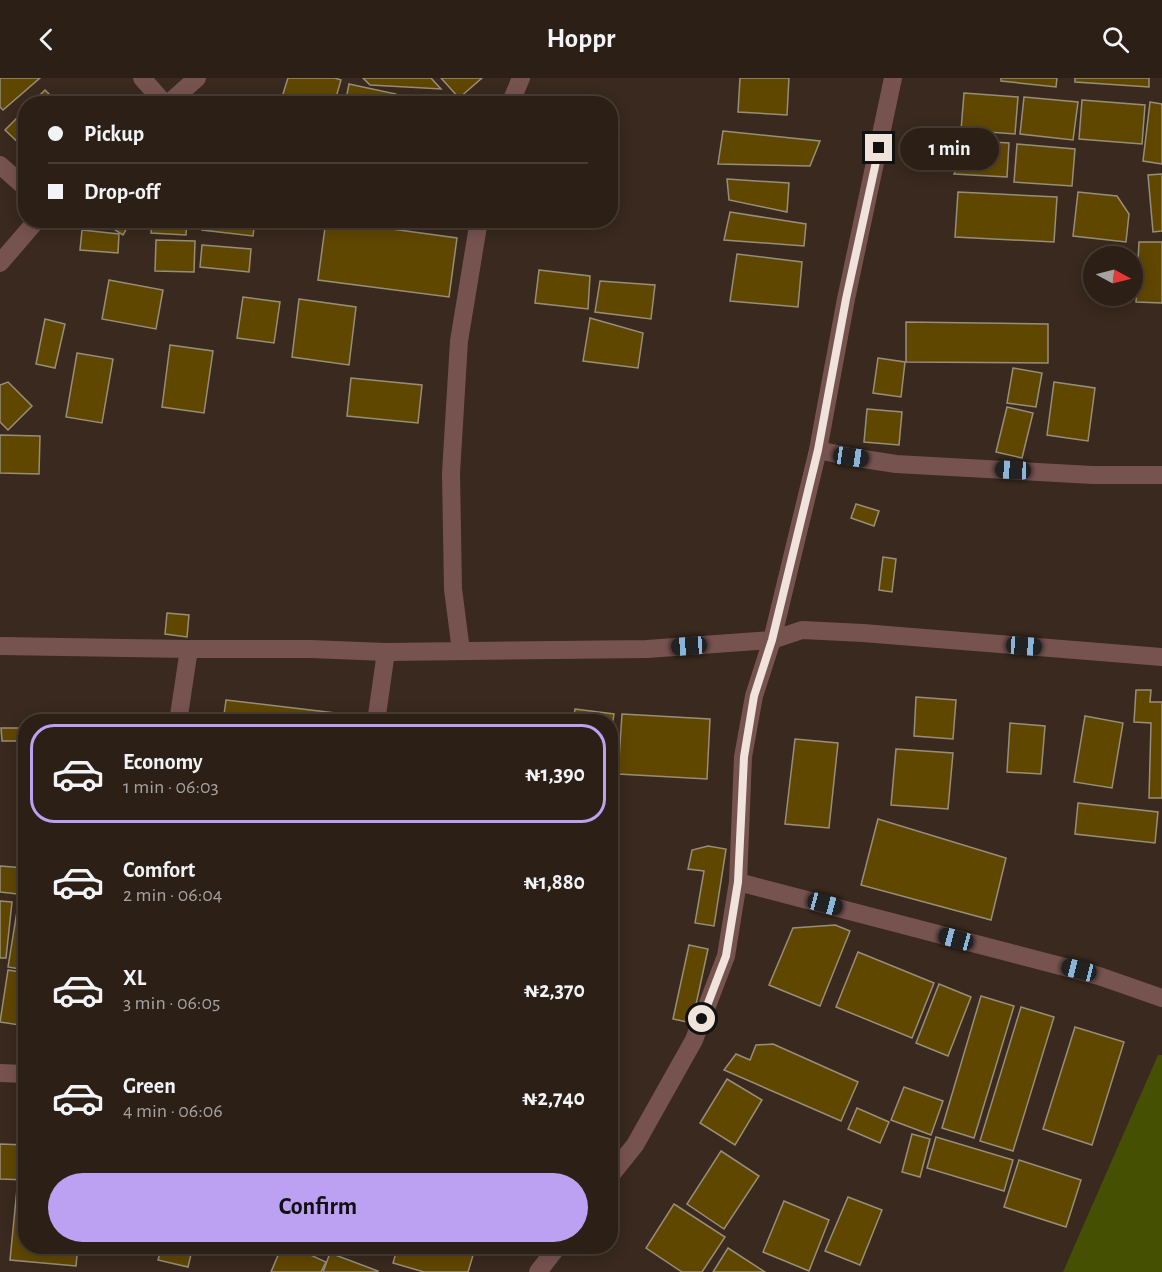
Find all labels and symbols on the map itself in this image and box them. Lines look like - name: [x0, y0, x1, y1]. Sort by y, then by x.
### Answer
- callout: 1 min: [900, 127, 999, 169]
- route end: [865, 134, 892, 161]
- north arrow: [1083, 246, 1143, 306]
- car: [832, 446, 870, 468]
- car: [995, 460, 1031, 480]
- car: [670, 636, 708, 656]
- car: [1005, 636, 1043, 656]
- car: [805, 891, 845, 917]
- car: [936, 926, 976, 952]
- car: [1059, 957, 1099, 983]
- route start: [688, 1005, 715, 1032]

